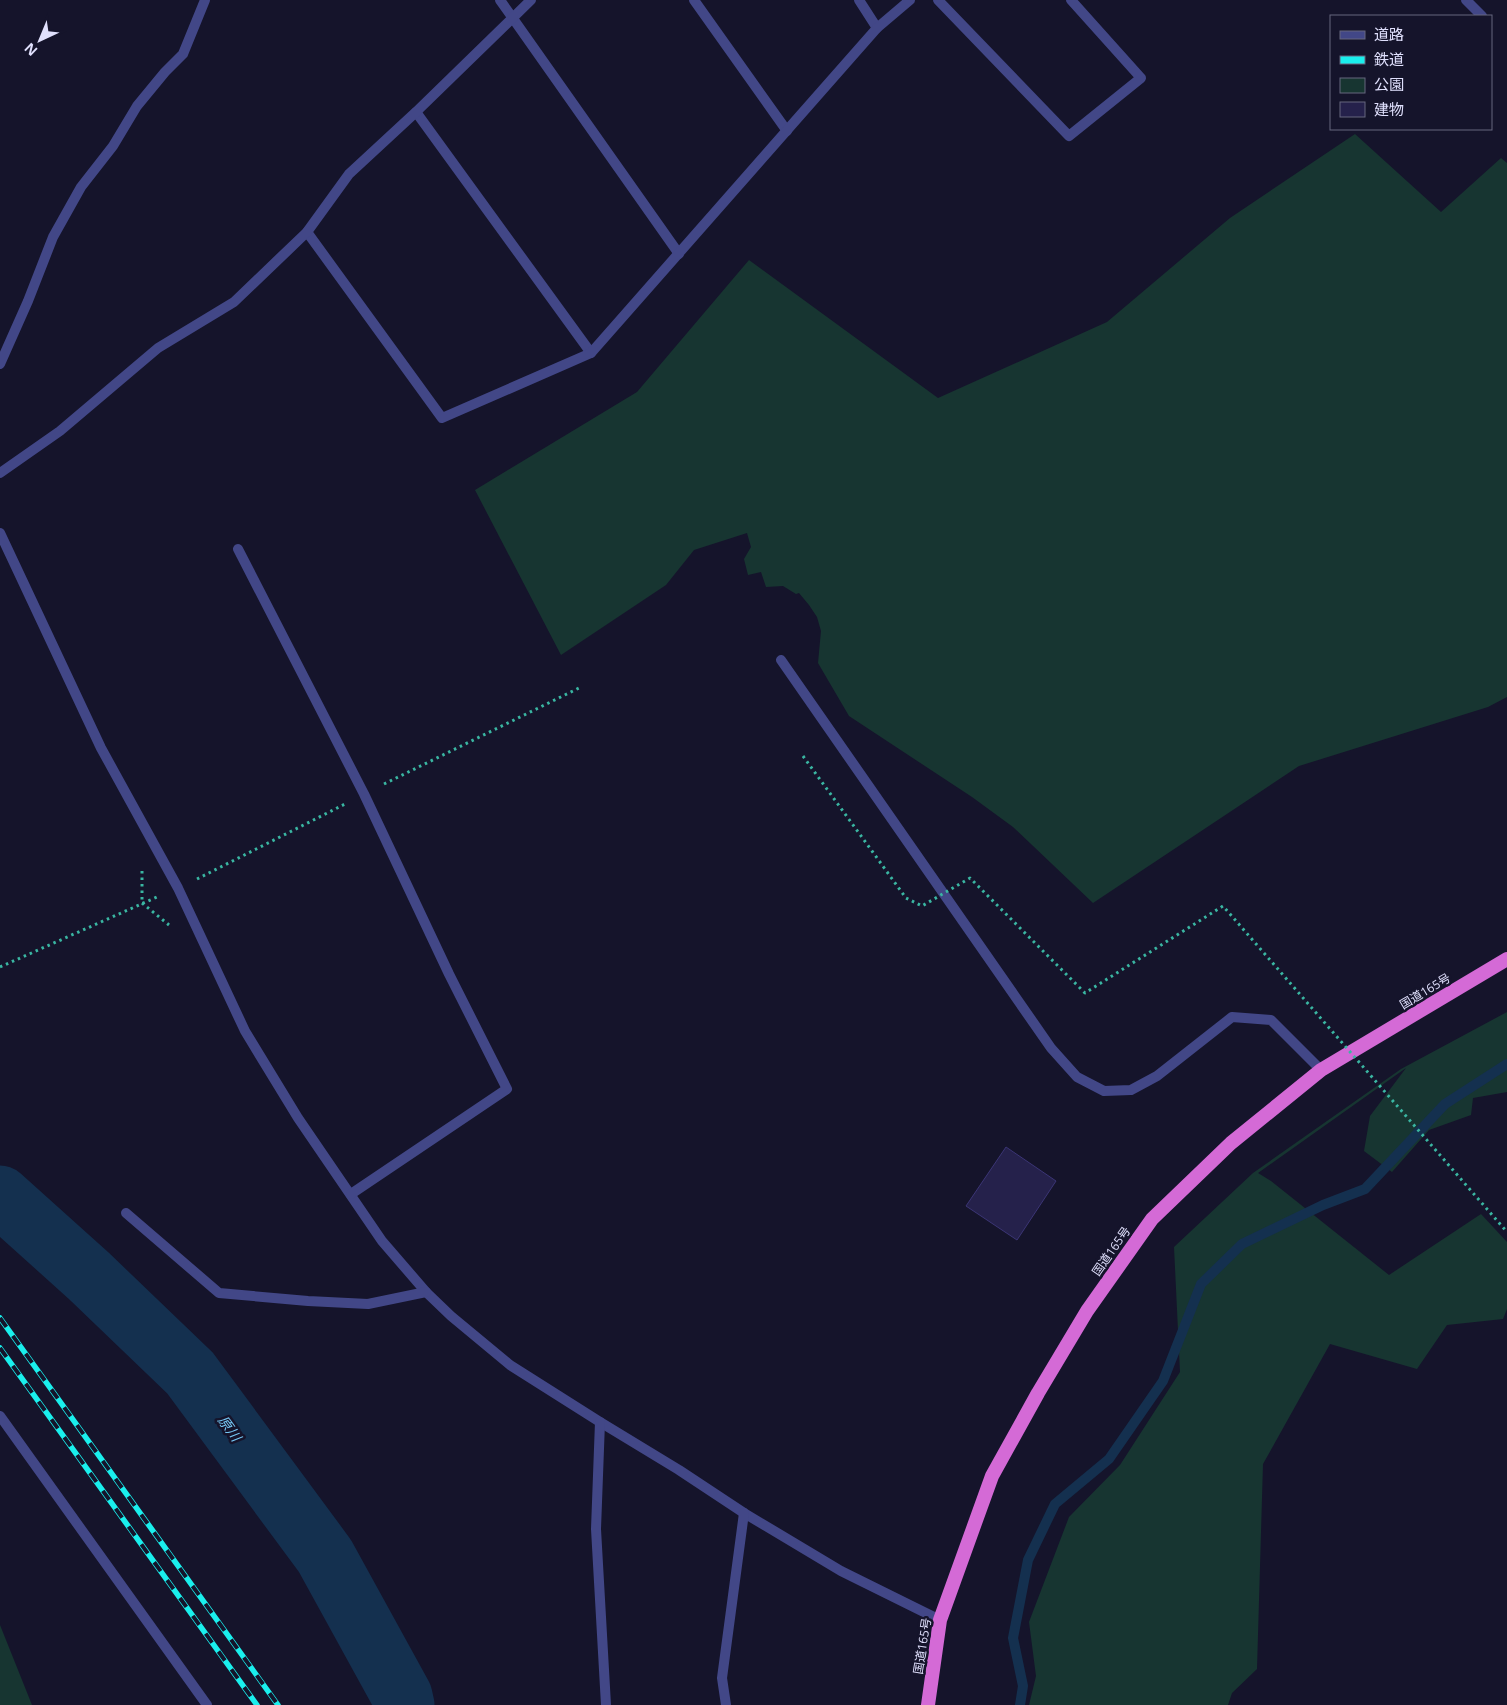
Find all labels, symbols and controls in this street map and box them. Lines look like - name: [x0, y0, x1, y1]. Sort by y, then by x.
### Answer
- north arrow: [15, 15, 65, 65]
- legend: [1330, 15, 1492, 130]
- text: 道路: [1374, 24, 1404, 44]
- text: N: [20, 39, 41, 61]
- text: 鉄道: [1374, 49, 1404, 69]
- text: 公園: [1374, 74, 1404, 94]
- text: 建物: [1374, 99, 1404, 119]
- street label: 国道165号: [1396, 969, 1454, 1013]
- street label: 国道165号: [1088, 1223, 1134, 1279]
- water label: 原川: [214, 1411, 247, 1447]
- street label: 国道165号: [909, 1617, 935, 1675]

